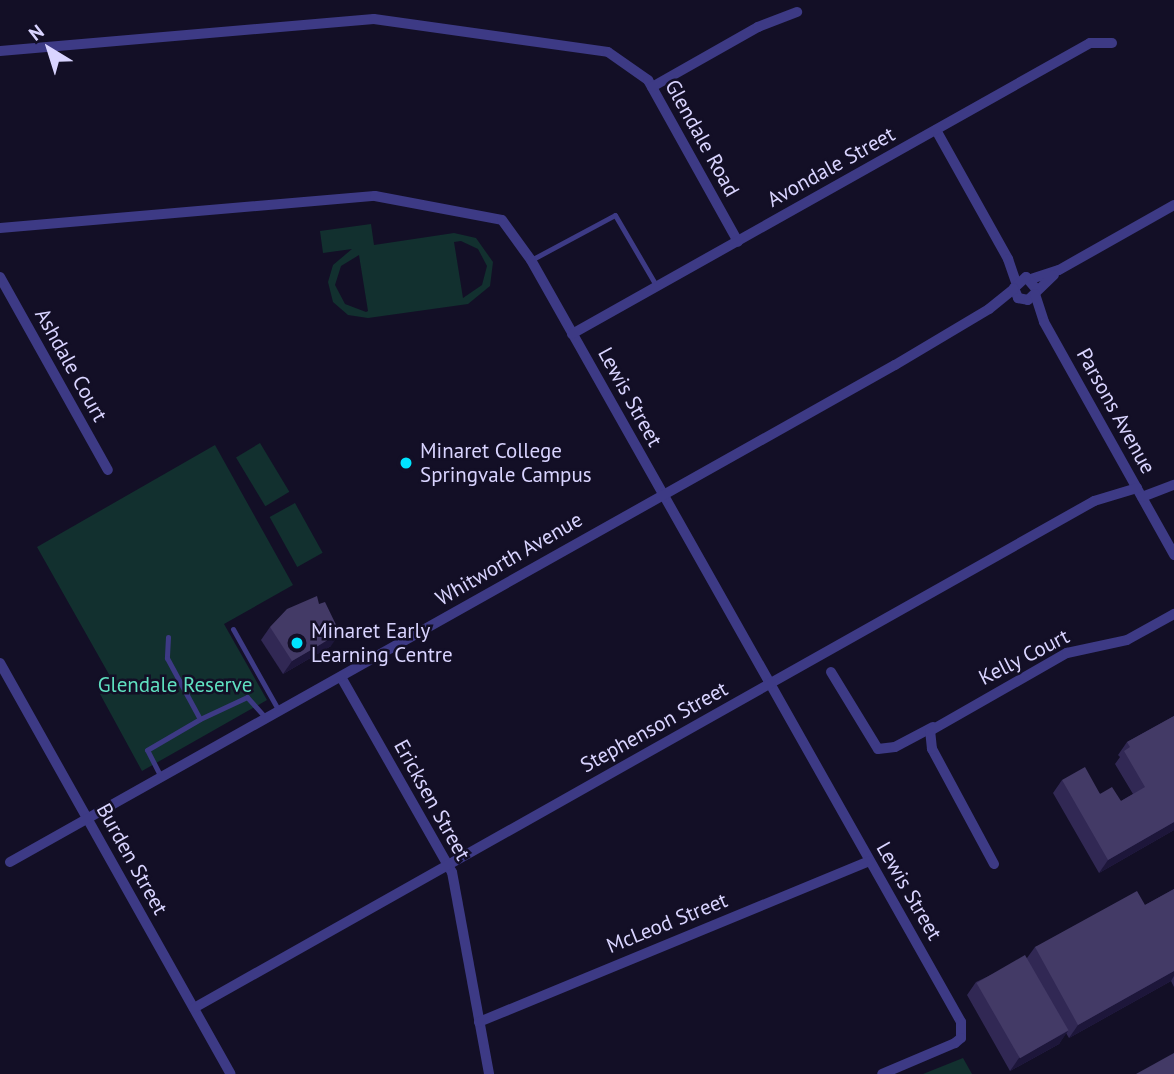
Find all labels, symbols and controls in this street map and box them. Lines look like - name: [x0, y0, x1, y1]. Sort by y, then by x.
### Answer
- north arrow: [14, 14, 84, 84]
- text: N: [24, 19, 48, 46]
- street label: Glendale Road: [660, 75, 744, 201]
- street label: Avondale Street: [763, 122, 899, 212]
- street label: Ashdale Court: [30, 304, 112, 426]
- street label: Lewis Street: [593, 343, 667, 451]
- street label: Parsons Avenue: [1071, 344, 1161, 478]
- place label: Minaret College Springvale Campus: [420, 438, 592, 488]
- marker: Minaret College Springvale Campus: [398, 455, 414, 471]
- street label: Whitworth Avenue: [431, 507, 587, 611]
- place label: Minaret Early Learning Centre: [311, 618, 453, 668]
- street label: Kelly Court: [974, 623, 1074, 691]
- marker: Minaret Early Learning Centre: [289, 635, 305, 651]
- park label: Glendale Reserve: [98, 672, 252, 698]
- street label: Stephenson Street: [576, 676, 732, 778]
- street label: Ericksen Street: [389, 735, 475, 865]
- street label: Burden Street: [91, 799, 173, 919]
- street label: Lewis Street: [871, 837, 947, 945]
- street label: McLeod Street: [603, 887, 731, 959]

